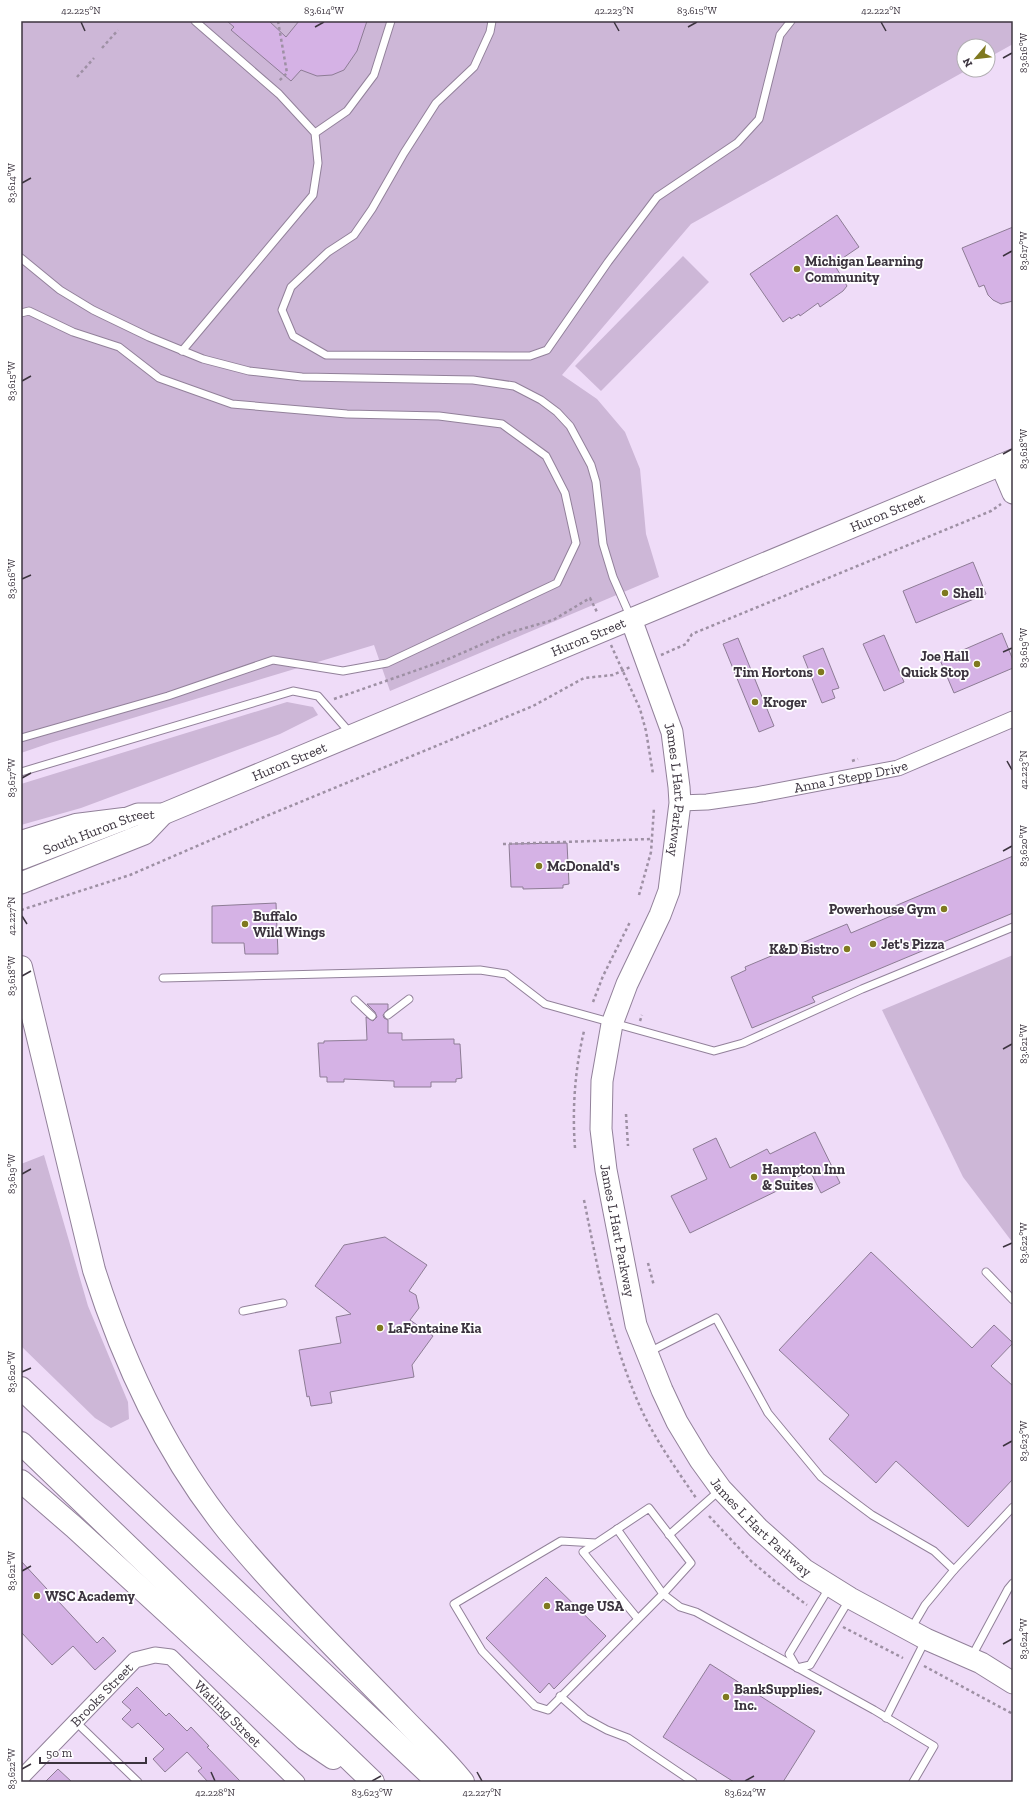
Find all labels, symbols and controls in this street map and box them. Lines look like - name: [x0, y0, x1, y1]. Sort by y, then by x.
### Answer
- text: 42.225°N: [61, 5, 101, 17]
- text: 83.614°W: [304, 5, 345, 17]
- text: 42.223°N: [594, 5, 634, 17]
- text: 83.615°W: [677, 5, 718, 17]
- text: 42.222°N: [861, 5, 901, 17]
- text: 83.616°W: [1018, 32, 1030, 73]
- north arrow: [956, 38, 996, 78]
- text: N: [960, 55, 975, 69]
- text: 83.614°W: [6, 162, 18, 203]
- text: 83.617°W: [1018, 231, 1030, 271]
- place label: Michigan Learning Community: [805, 253, 923, 286]
- marker: Michigan Learning Community: [792, 264, 802, 274]
- text: 83.615°W: [6, 360, 18, 401]
- text: 83.618°W: [1018, 428, 1030, 469]
- street label: Huron Street: [848, 489, 928, 536]
- text: 83.616°W: [6, 558, 18, 599]
- place label: Shell: [953, 585, 984, 602]
- marker: Shell: [940, 588, 950, 598]
- street label: Huron Street: [549, 614, 629, 660]
- text: 83.619°W: [1018, 627, 1030, 668]
- place label: Joe Hall Quick Stop: [901, 648, 969, 681]
- marker: Joe Hall Quick Stop: [972, 659, 982, 669]
- place label: Tim Hortons: [733, 664, 814, 681]
- marker: Tim Hortons: [816, 667, 826, 677]
- place label: Kroger: [763, 694, 807, 711]
- marker: Kroger: [750, 697, 760, 707]
- street label: James L Hart Parkway: [660, 720, 688, 858]
- street label: Huron Street: [249, 739, 330, 785]
- text: 42.223°N: [1018, 750, 1030, 790]
- street label: Anna J Stepp Drive: [793, 757, 911, 797]
- text: 83.617°W: [6, 758, 18, 798]
- street label: South Huron Street: [41, 806, 155, 859]
- text: 83.620°W: [1018, 824, 1030, 867]
- place label: McDonald's: [547, 858, 620, 875]
- marker: McDonald's: [534, 861, 544, 871]
- text: 42.227°N: [6, 896, 18, 936]
- place label: Powerhouse Gym: [829, 901, 937, 918]
- marker: Powerhouse Gym: [939, 904, 949, 914]
- place label: Buffalo Wild Wings: [253, 908, 326, 941]
- marker: Buffalo Wild Wings: [240, 919, 250, 929]
- place label: Jet's Pizza: [881, 936, 945, 953]
- marker: Jet's Pizza: [868, 939, 878, 949]
- place label: K&D Bistro: [769, 941, 840, 958]
- marker: K&D Bistro: [842, 944, 852, 954]
- text: 83.618°W: [6, 955, 18, 996]
- text: 83.621°W: [1018, 1024, 1030, 1064]
- text: 83.619°W: [6, 1153, 18, 1194]
- place label: Hampton Inn & Suites: [762, 1161, 846, 1194]
- street label: James L Hart Parkway: [596, 1163, 639, 1299]
- marker: Hampton Inn & Suites: [749, 1172, 759, 1182]
- text: 83.622°W: [1018, 1222, 1030, 1264]
- place label: LaFontaine Kia: [388, 1320, 481, 1337]
- marker: LaFontaine Kia: [375, 1323, 385, 1333]
- text: 83.620°W: [6, 1350, 18, 1393]
- text: 83.623°W: [1018, 1420, 1030, 1461]
- street label: James L Hart Parkway: [706, 1474, 815, 1581]
- text: 83.621°W: [6, 1551, 18, 1591]
- place label: WSC Academy: [45, 1588, 135, 1605]
- marker: WSC Academy: [32, 1591, 42, 1601]
- place label: Range USA: [555, 1598, 624, 1615]
- marker: Range USA: [542, 1601, 552, 1611]
- text: 83.624°W: [1018, 1618, 1030, 1660]
- street label: Brooks Street: [67, 1659, 137, 1730]
- street label: Watling Street: [190, 1677, 265, 1751]
- place label: BankSupplies, Inc.: [734, 1681, 822, 1714]
- marker: BankSupplies, Inc.: [721, 1692, 731, 1702]
- scale bar: [40, 1739, 146, 1765]
- text: 50 m: [46, 1746, 73, 1760]
- text: 83.622°W: [6, 1748, 18, 1790]
- text: 42.228°N: [195, 1787, 235, 1799]
- text: 83.623°W: [352, 1787, 393, 1799]
- text: 42.227°N: [463, 1787, 502, 1799]
- text: 83.624°W: [724, 1787, 766, 1799]

